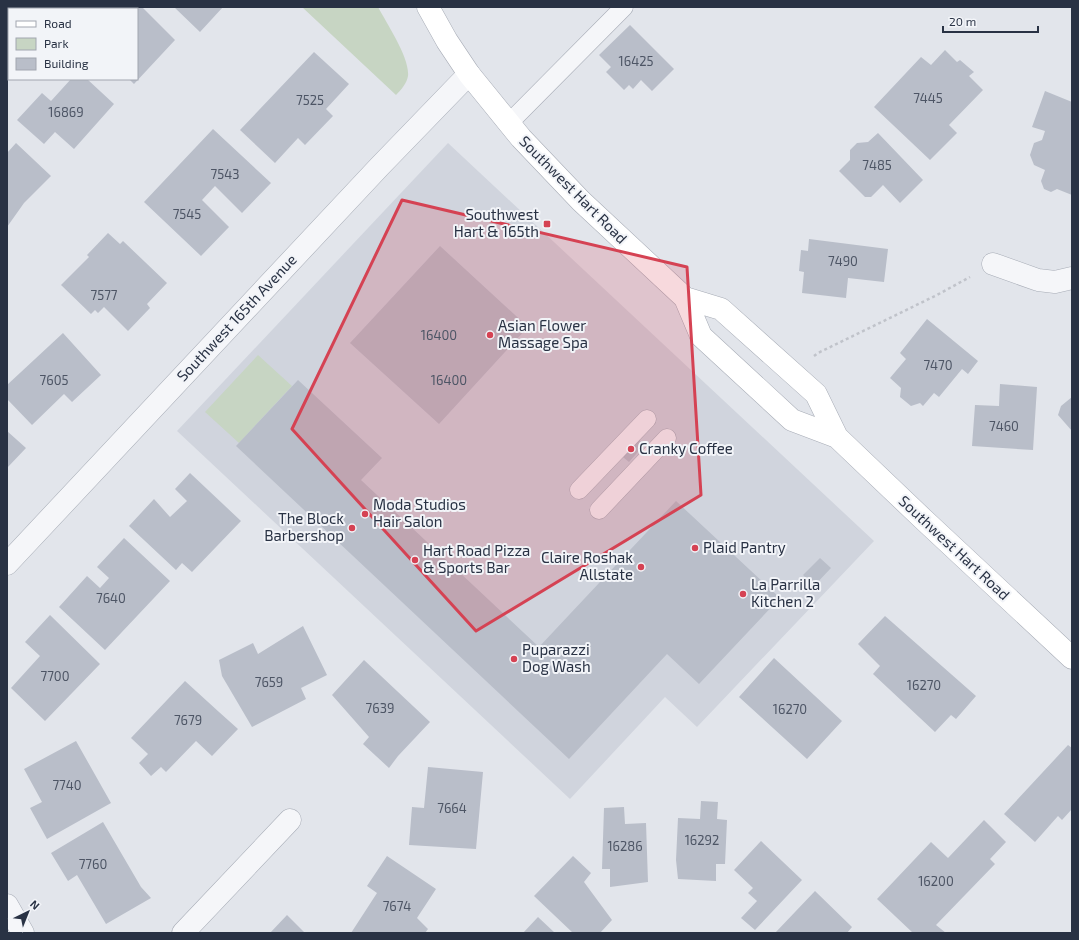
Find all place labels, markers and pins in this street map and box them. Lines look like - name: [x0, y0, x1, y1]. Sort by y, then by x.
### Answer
- place label: Southwest Hart & 165th: [454, 205, 539, 240]
- marker: Southwest Hart & 165th: [542, 219, 552, 229]
- place label: Asian Flower Massage Spa: [498, 316, 588, 351]
- marker: Asian Flower Massage Spa: [485, 330, 495, 340]
- place label: Cranky Coffee: [639, 439, 733, 457]
- marker: Cranky Coffee: [626, 444, 636, 454]
- place label: Moda Studios Hair Salon: [373, 495, 466, 530]
- place label: The Block Barbershop: [264, 509, 344, 544]
- marker: Moda Studios Hair Salon: [360, 509, 370, 519]
- marker: The Block Barbershop: [347, 523, 357, 533]
- place label: Plaid Pantry: [703, 538, 786, 556]
- place label: Hart Road Pizza & Sports Bar: [423, 541, 530, 576]
- marker: Plaid Pantry: [690, 543, 700, 553]
- place label: Claire Roshak Allstate: [541, 548, 633, 583]
- marker: Hart Road Pizza & Sports Bar: [410, 555, 420, 565]
- marker: Claire Roshak Allstate: [636, 562, 646, 572]
- place label: La Parrilla Kitchen 2: [751, 575, 820, 610]
- marker: La Parrilla Kitchen 2: [738, 589, 748, 599]
- place label: Puparazzi Dog Wash: [522, 640, 591, 675]
- marker: Puparazzi Dog Wash: [509, 654, 519, 664]

